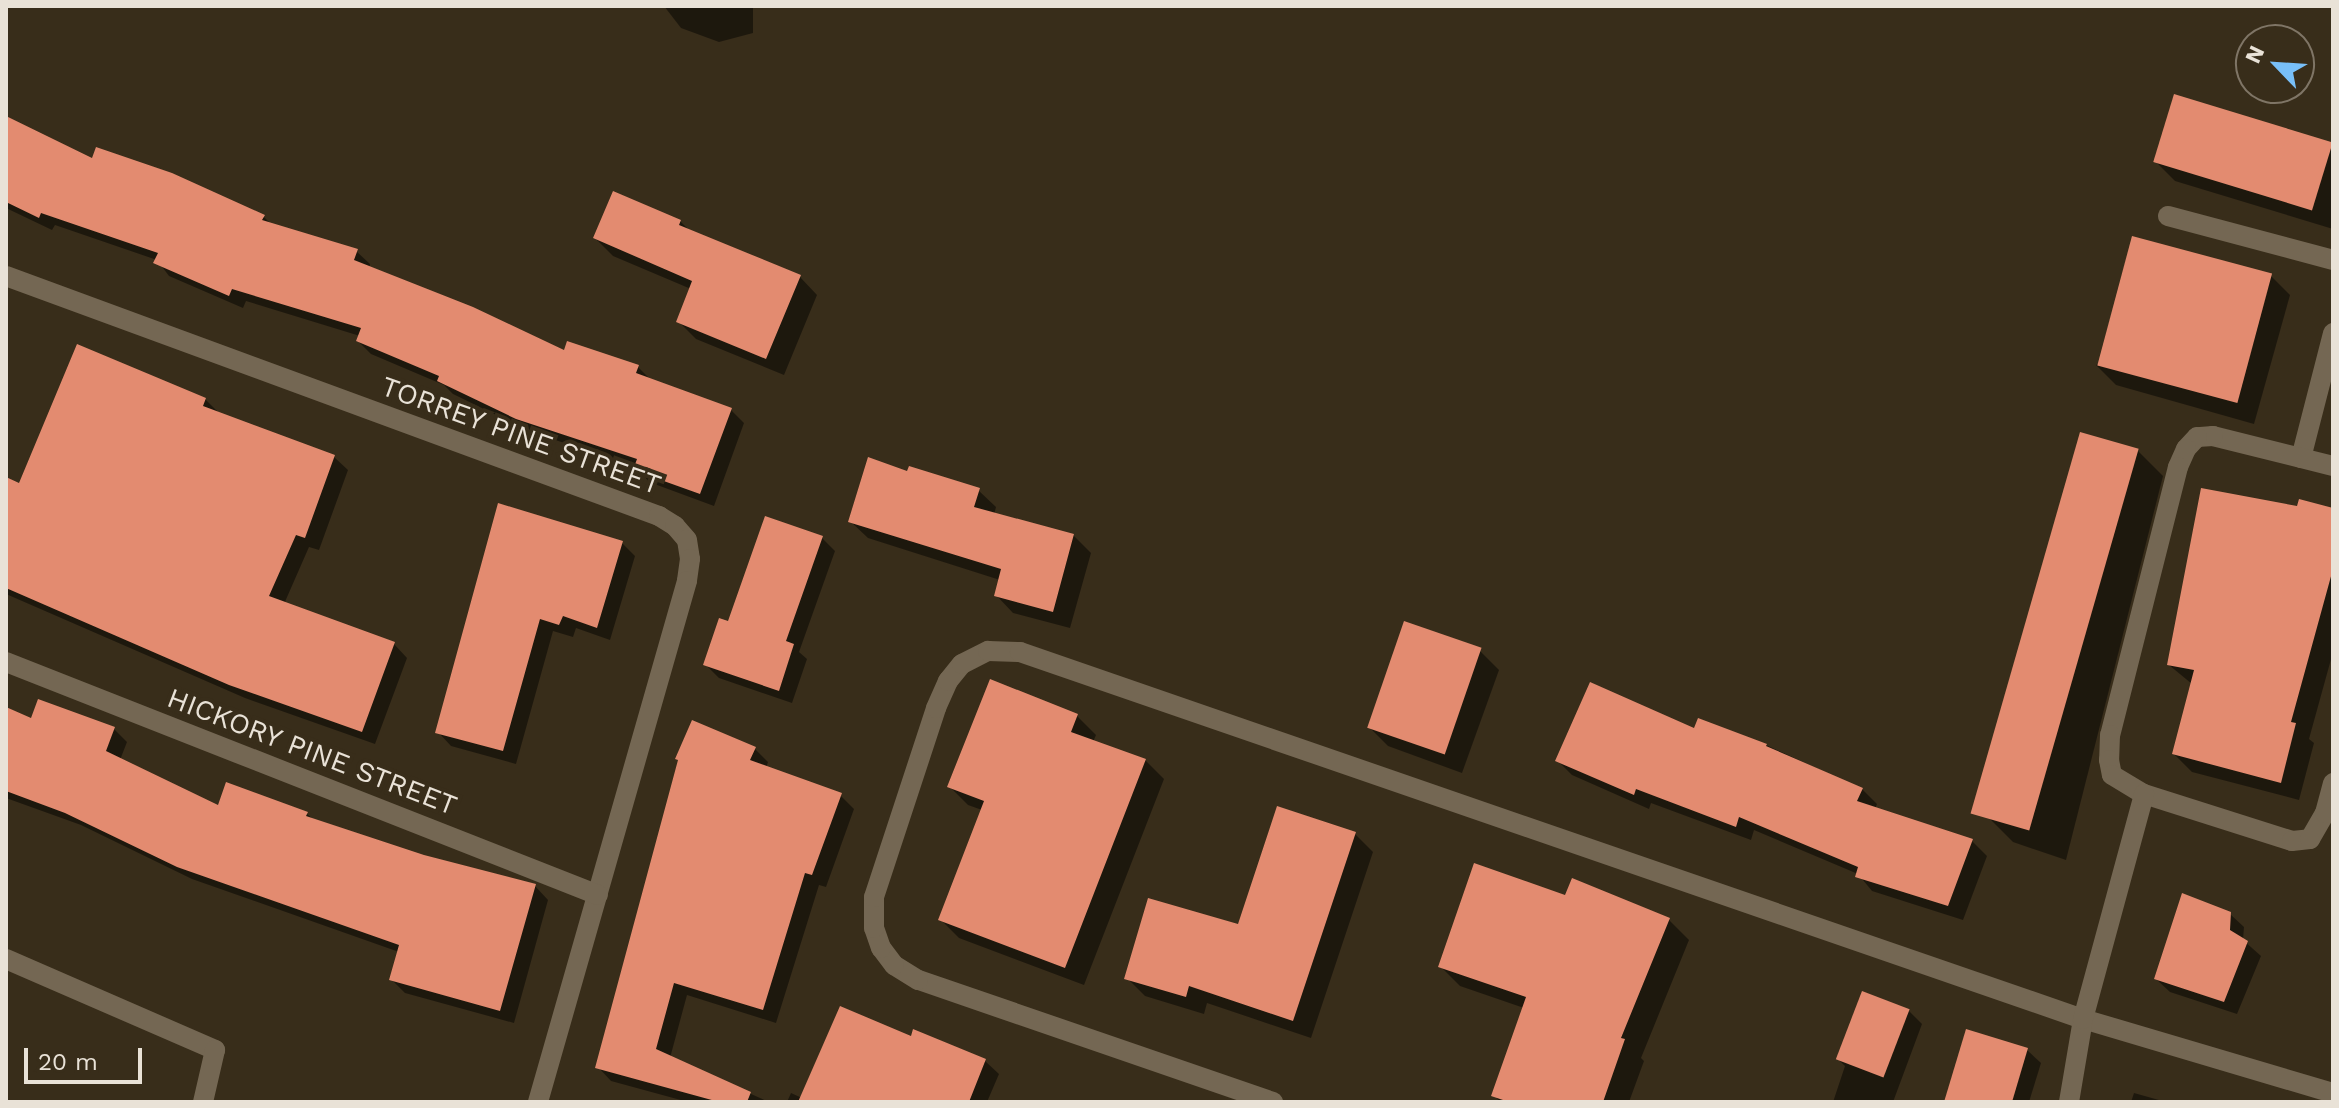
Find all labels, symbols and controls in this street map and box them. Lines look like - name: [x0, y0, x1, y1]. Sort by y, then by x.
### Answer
- north arrow: [2235, 24, 2315, 104]
- text: N: [2240, 42, 2269, 67]
- street label: TORREY PINE STREET: [376, 370, 666, 502]
- street label: HICKORY PINE STREET: [162, 681, 462, 823]
- scale bar: [28, 1032, 146, 1082]
- text: 20 m: [38, 1048, 98, 1076]

